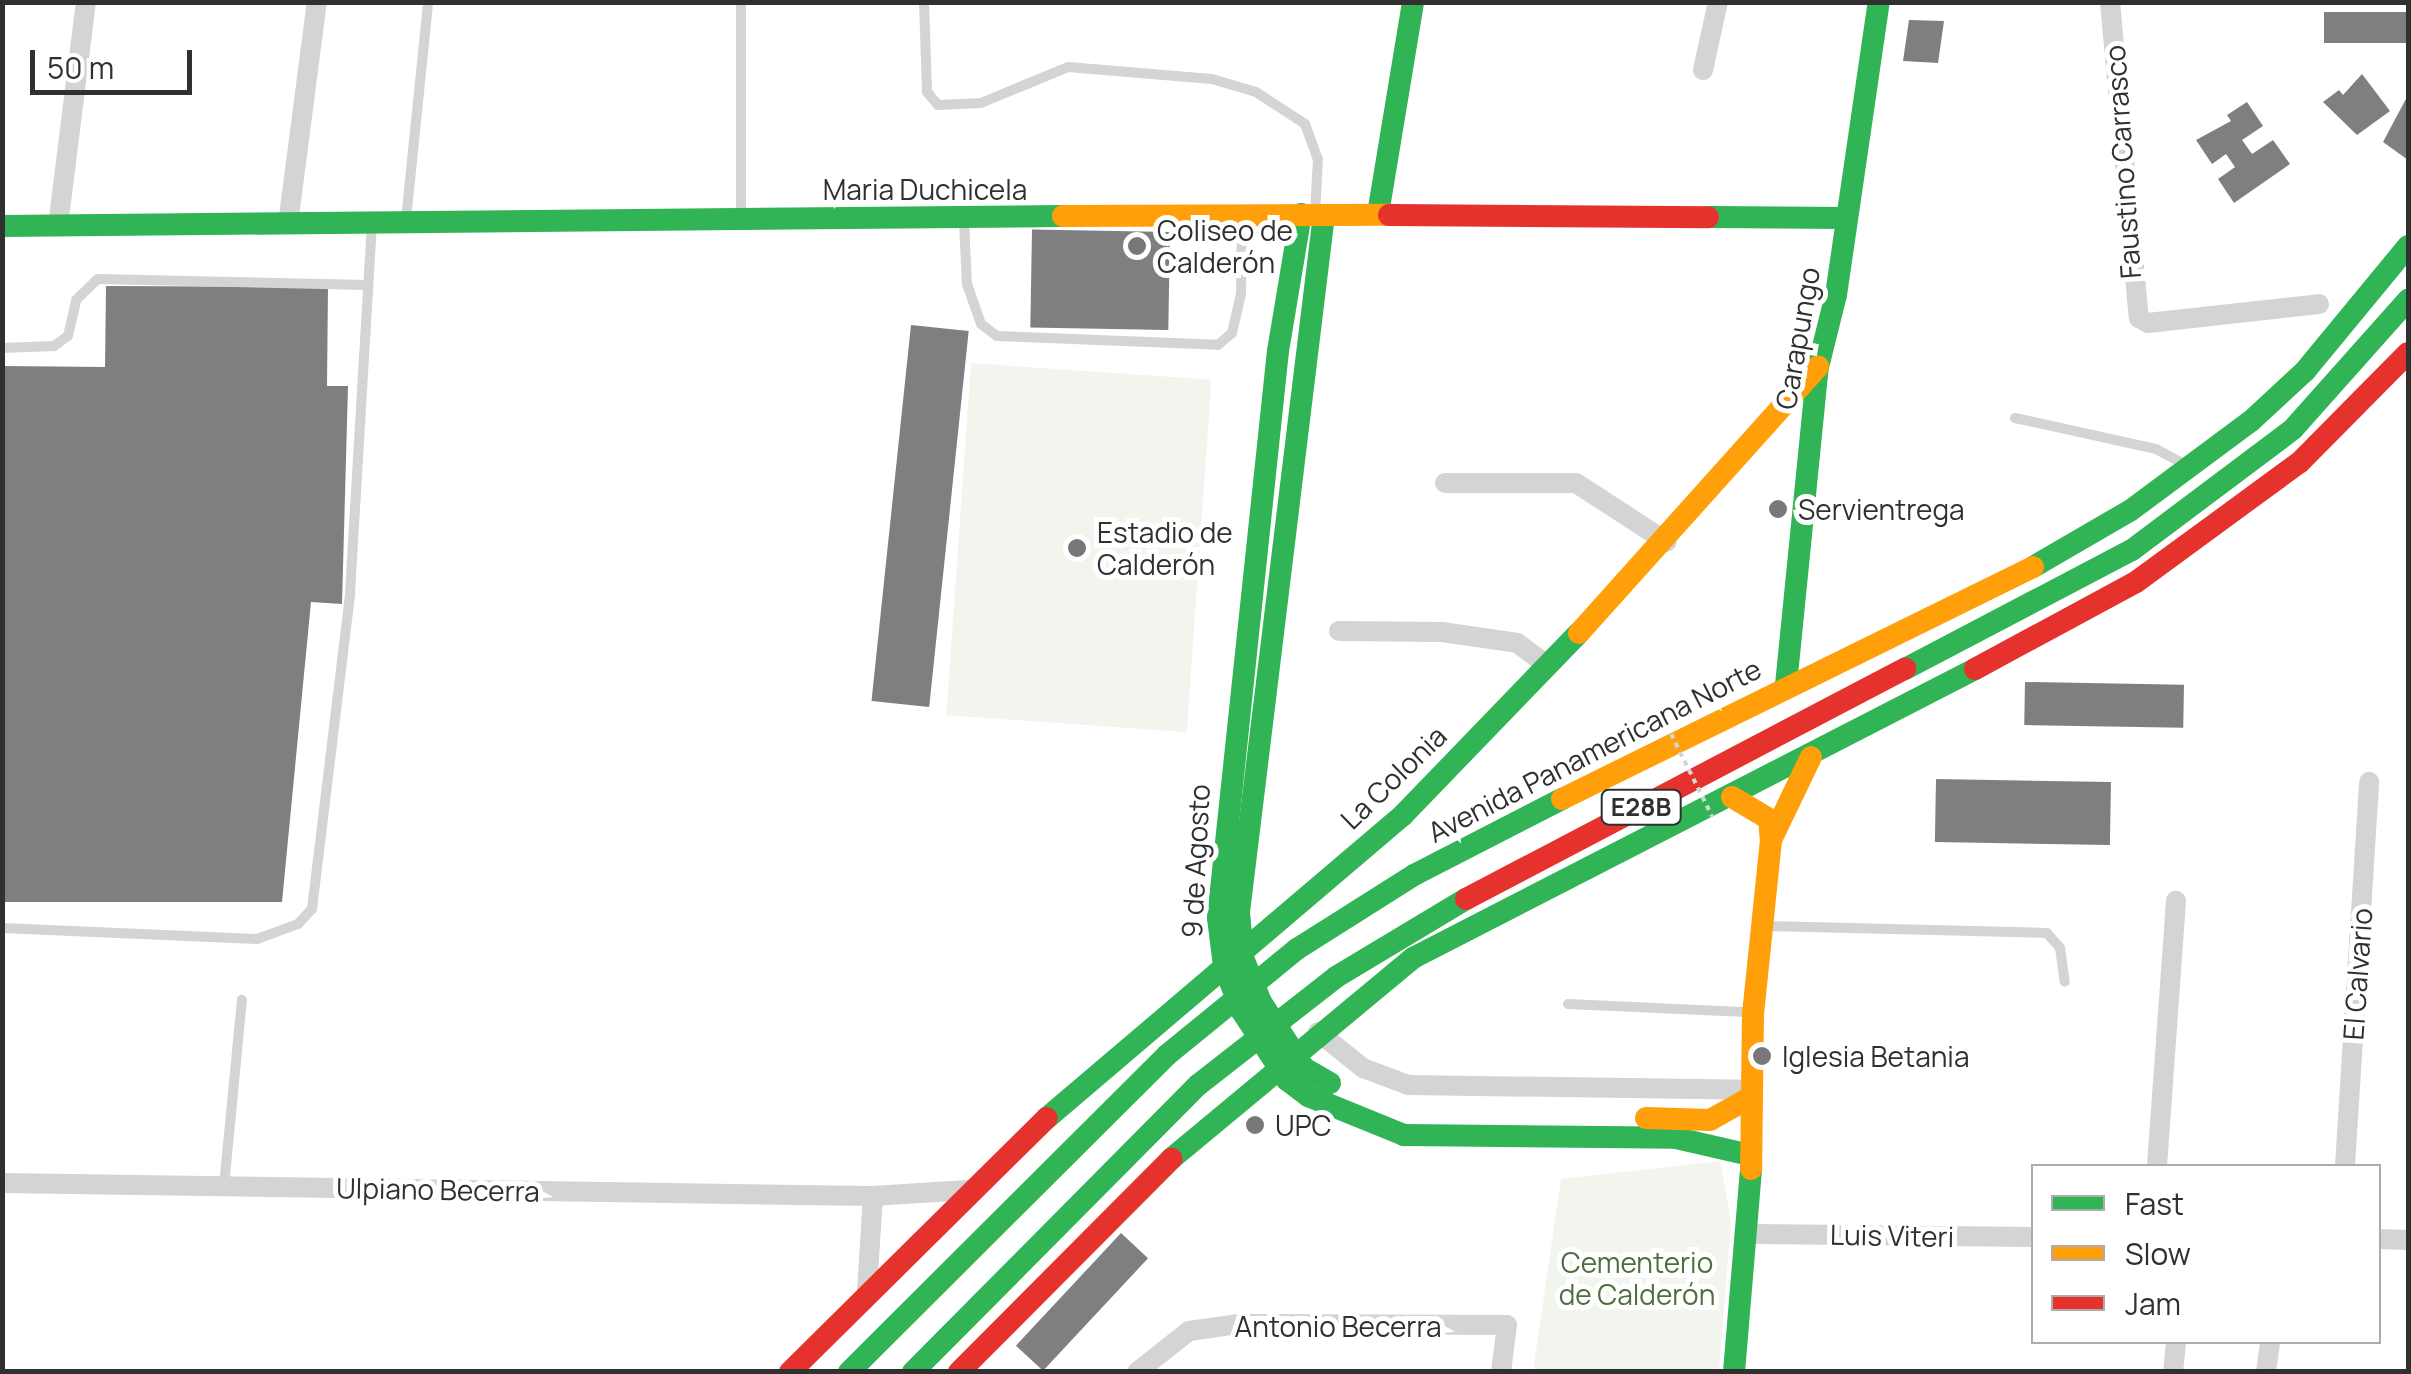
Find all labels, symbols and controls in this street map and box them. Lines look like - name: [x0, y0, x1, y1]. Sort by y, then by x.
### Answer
- scale bar: [35, 30, 198, 92]
- street label: Faustino Carrasco: [2097, 44, 2147, 280]
- text: 50 m: [47, 47, 114, 88]
- street label: Maria Duchicela: [823, 172, 1027, 206]
- place label: Coliseo de Calderón: [1157, 213, 1293, 279]
- marker: Coliseo de Calderón: [1126, 235, 1148, 257]
- street label: Carapungo: [1768, 264, 1826, 412]
- place label: Servientrega: [1798, 492, 1965, 526]
- marker: Servientrega: [1767, 498, 1789, 520]
- place label: Estadio de Calderón: [1097, 515, 1233, 581]
- marker: Estadio de Calderón: [1066, 537, 1088, 559]
- street label: Avenida Panamericana Norte: [1422, 651, 1766, 849]
- street label: La Colonia: [1333, 718, 1453, 836]
- street label: 9 de Agosto: [1174, 783, 1216, 939]
- road number: E28B: [1598, 787, 1684, 827]
- street label: El Calvario: [2336, 907, 2378, 1041]
- place label: Iglesia Betania: [1782, 1039, 1969, 1073]
- marker: Iglesia Betania: [1751, 1045, 1773, 1067]
- place label: UPC: [1275, 1108, 1332, 1142]
- marker: UPC: [1244, 1114, 1266, 1136]
- legend: [2031, 1164, 2381, 1344]
- street label: Ulpiano Becerra: [336, 1170, 540, 1208]
- text: Fast: [2125, 1183, 2184, 1224]
- street label: Luis Viteri: [1830, 1217, 1954, 1253]
- text: Slow: [2125, 1233, 2191, 1274]
- park label: Cementerio de Calderón: [1559, 1245, 1715, 1311]
- text: Jam: [2125, 1283, 2181, 1324]
- street label: Antonio Becerra: [1234, 1309, 1442, 1343]

